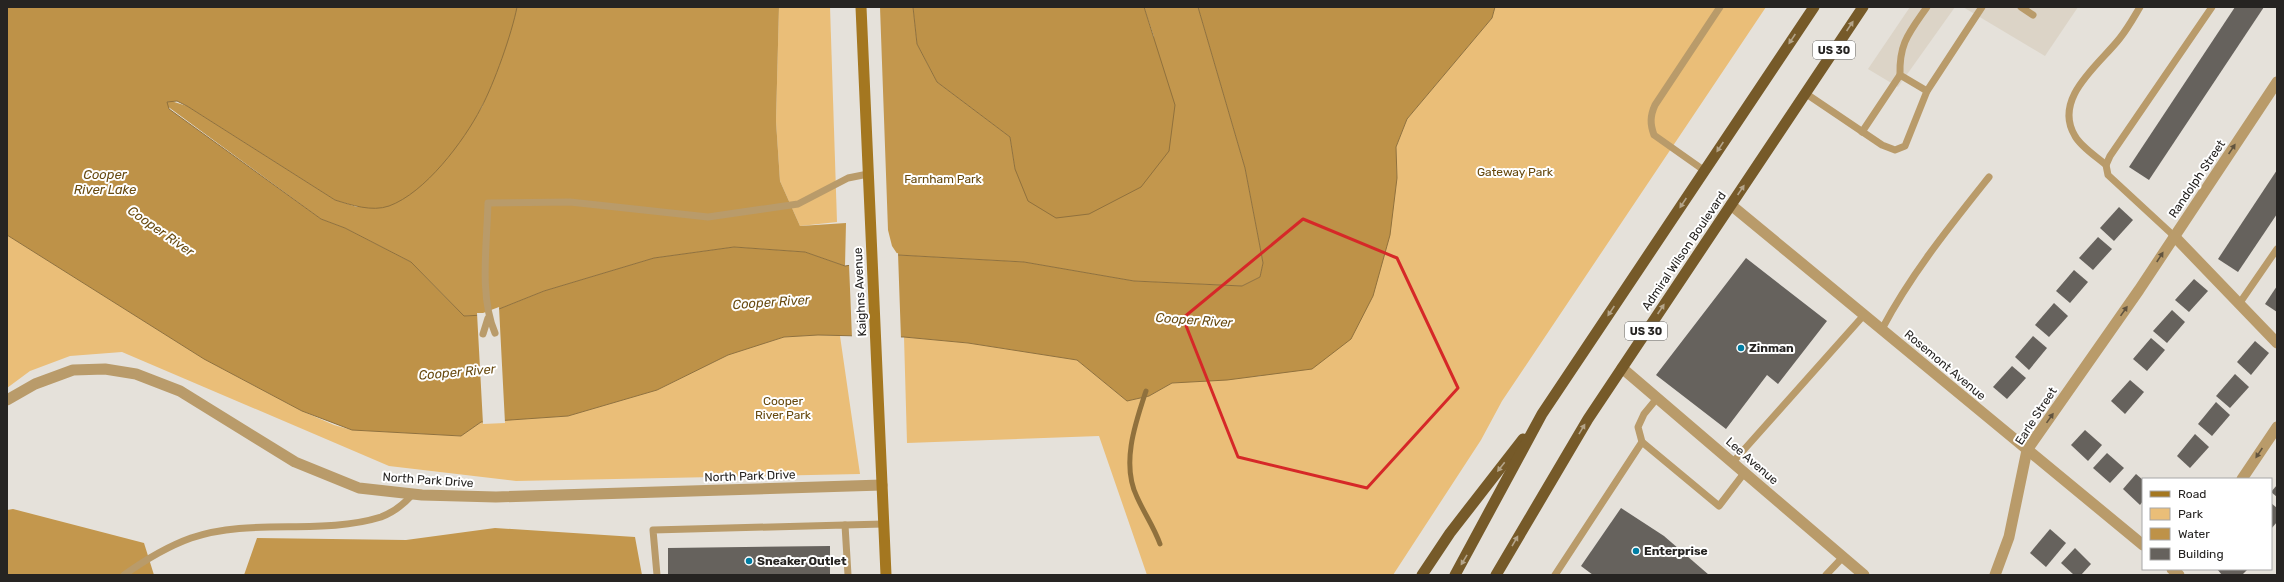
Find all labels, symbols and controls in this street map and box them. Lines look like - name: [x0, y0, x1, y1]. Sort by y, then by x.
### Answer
- one-way arrow: [1847, 20, 1854, 32]
- one-way arrow: [1788, 34, 1796, 45]
- road number: US 30: [1813, 41, 1855, 59]
- street label: Randolph Street: [2166, 137, 2228, 221]
- one-way arrow: [1716, 142, 1724, 153]
- one-way arrow: [2228, 144, 2236, 154]
- park label: Gateway Park: [1477, 165, 1554, 179]
- water label: Cooper River Lake: [74, 167, 136, 197]
- park label: Farnham Park: [904, 172, 983, 186]
- one-way arrow: [1737, 184, 1745, 195]
- street label: Admiral Wilson Boulevard: [1639, 189, 1729, 313]
- one-way arrow: [1679, 198, 1687, 208]
- water label: Cooper River: [125, 203, 198, 260]
- street label: Kaighns Avenue: [851, 247, 869, 337]
- one-way arrow: [2156, 252, 2164, 262]
- water label: Cooper River: [732, 292, 811, 312]
- one-way arrow: [1657, 304, 1665, 314]
- one-way arrow: [1607, 306, 1615, 316]
- one-way arrow: [2120, 306, 2128, 317]
- water label: Cooper River: [1155, 310, 1234, 330]
- road number: US 30: [1625, 322, 1667, 340]
- street label: Rosemont Avenue: [1902, 327, 1989, 403]
- place label: Zinman: [1749, 341, 1794, 355]
- marker: Zinman: [1736, 343, 1746, 353]
- water label: Cooper River: [418, 361, 497, 383]
- street label: Earle Street: [2012, 384, 2060, 447]
- park label: Cooper River Park: [755, 394, 812, 422]
- one-way arrow: [2046, 412, 2054, 423]
- one-way arrow: [1578, 423, 1585, 435]
- street label: Lee Avenue: [1723, 434, 1781, 488]
- one-way arrow: [2256, 447, 2263, 459]
- one-way arrow: [1497, 462, 1505, 473]
- street label: North Park Drive: [704, 467, 796, 485]
- street label: North Park Drive: [382, 470, 474, 490]
- legend: [2142, 478, 2272, 570]
- text: Road: [2178, 487, 2206, 501]
- text: Park: [2178, 507, 2204, 521]
- text: Water: [2178, 527, 2210, 541]
- one-way arrow: [1512, 535, 1519, 547]
- place label: Enterprise: [1644, 544, 1708, 558]
- marker: Enterprise: [1631, 546, 1641, 556]
- text: Building: [2178, 547, 2224, 561]
- place label: Sneaker Outlet: [757, 554, 847, 568]
- one-way arrow: [1460, 554, 1467, 566]
- marker: Sneaker Outlet: [744, 556, 754, 566]

